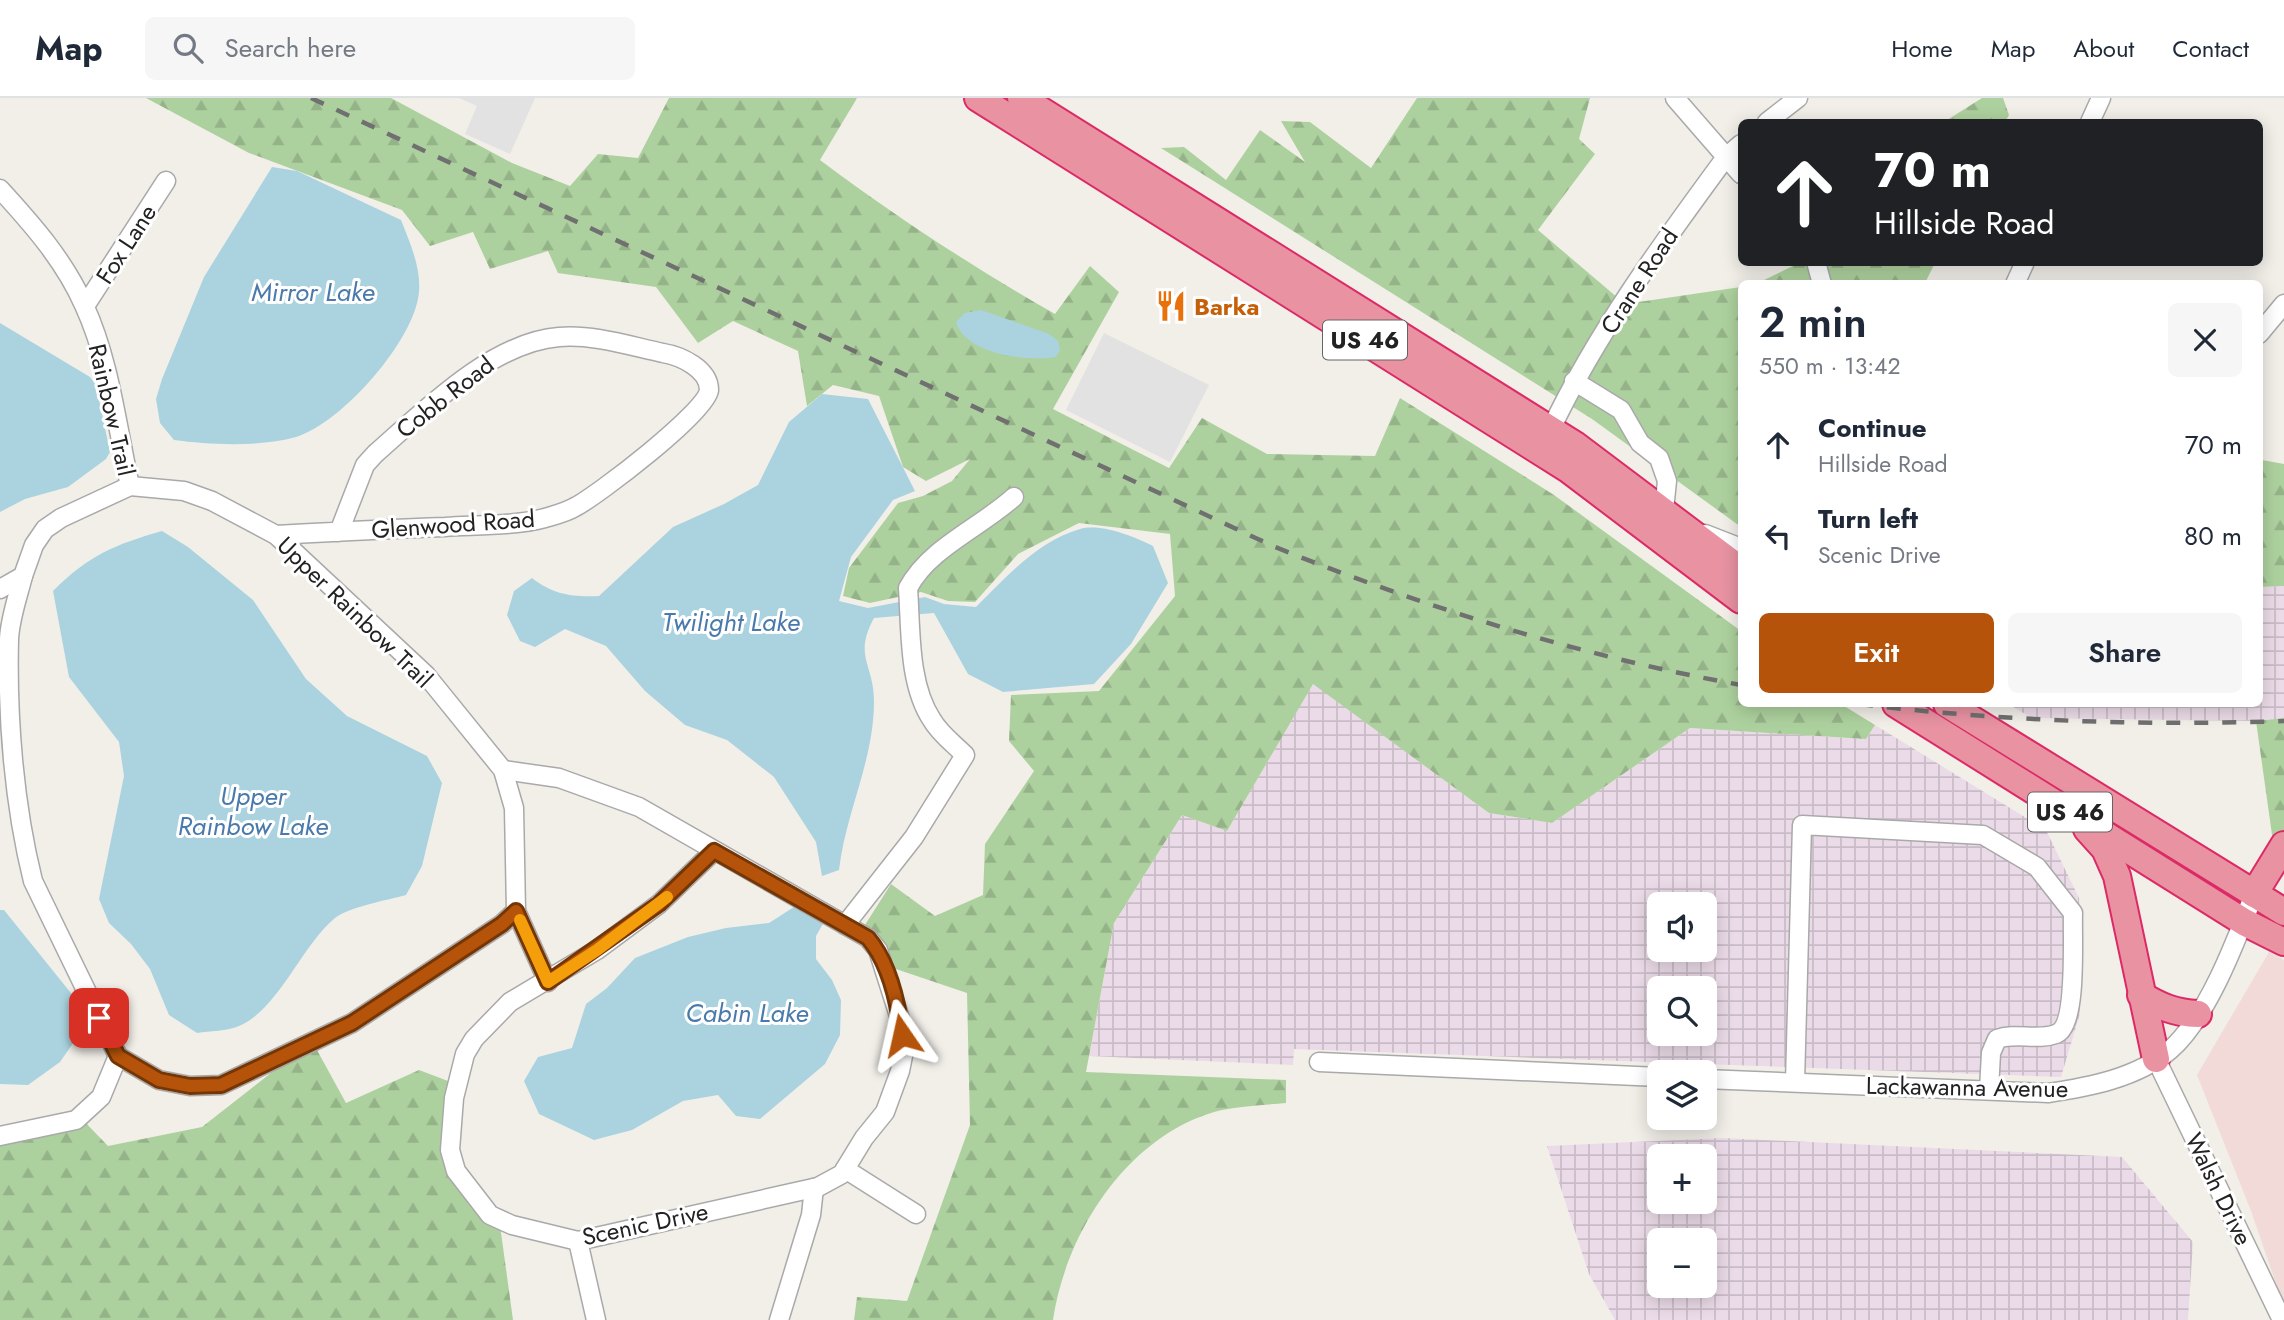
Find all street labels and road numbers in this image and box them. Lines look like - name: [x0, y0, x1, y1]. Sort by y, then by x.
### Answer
- street label: Fox Lane: [87, 197, 165, 291]
- street label: Crane Road: [1592, 221, 1686, 341]
- road number: US 46: [1323, 320, 1407, 360]
- street label: Rainbow Trail: [80, 341, 144, 479]
- street label: Cobb Road: [389, 348, 501, 446]
- street label: Glenwood Road: [370, 501, 536, 547]
- street label: Upper Rainbow Trail: [269, 528, 441, 696]
- road number: US 46: [2028, 792, 2112, 832]
- street label: Lackawanna Avenue: [1866, 1068, 2068, 1106]
- street label: Walsh Drive: [2177, 1127, 2261, 1251]
- street label: Scenic Drive: [579, 1194, 711, 1254]

